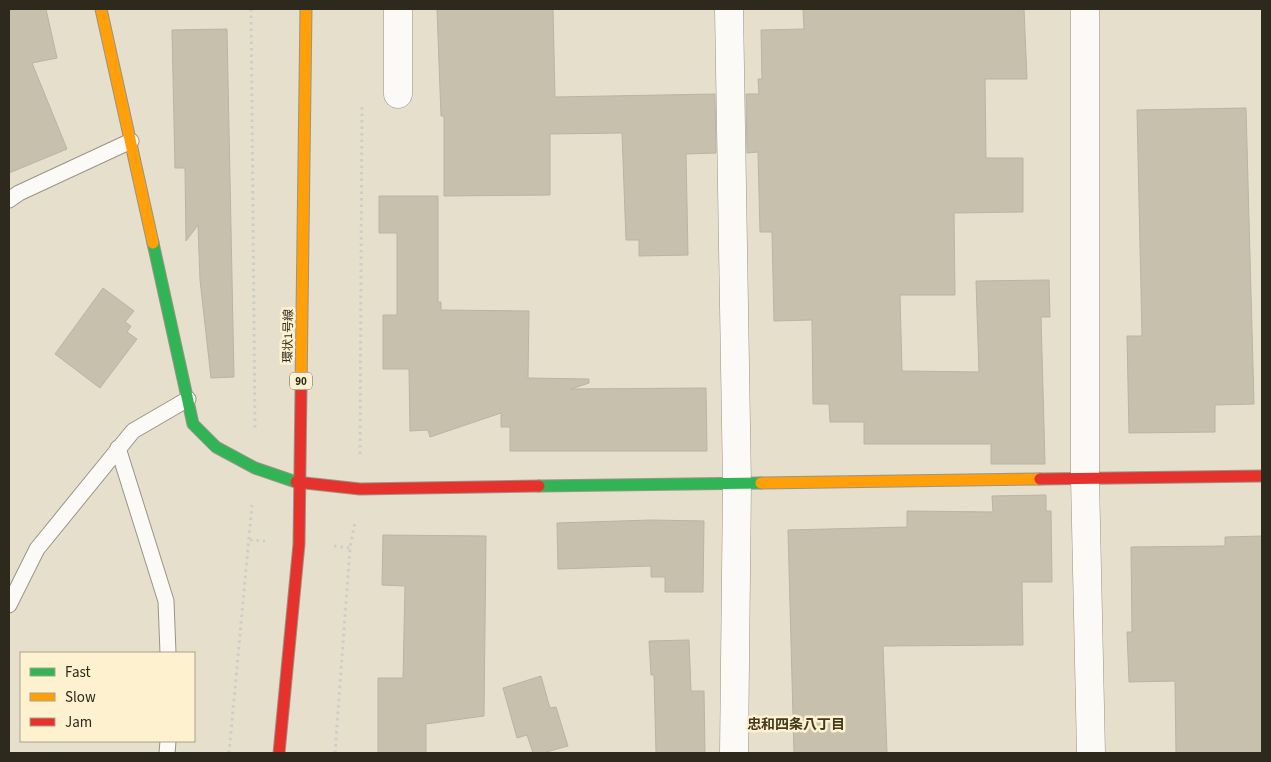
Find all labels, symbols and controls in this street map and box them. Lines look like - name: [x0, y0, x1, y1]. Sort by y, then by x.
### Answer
- street label: 環状1号線: [280, 309, 297, 363]
- road number: 90: [290, 372, 312, 390]
- legend: [20, 652, 195, 742]
- text: Fast: [65, 662, 91, 683]
- text: Slow: [65, 687, 96, 708]
- text: Jam: [65, 712, 92, 733]
- district label: 忠和四条八丁目: [747, 715, 845, 735]

